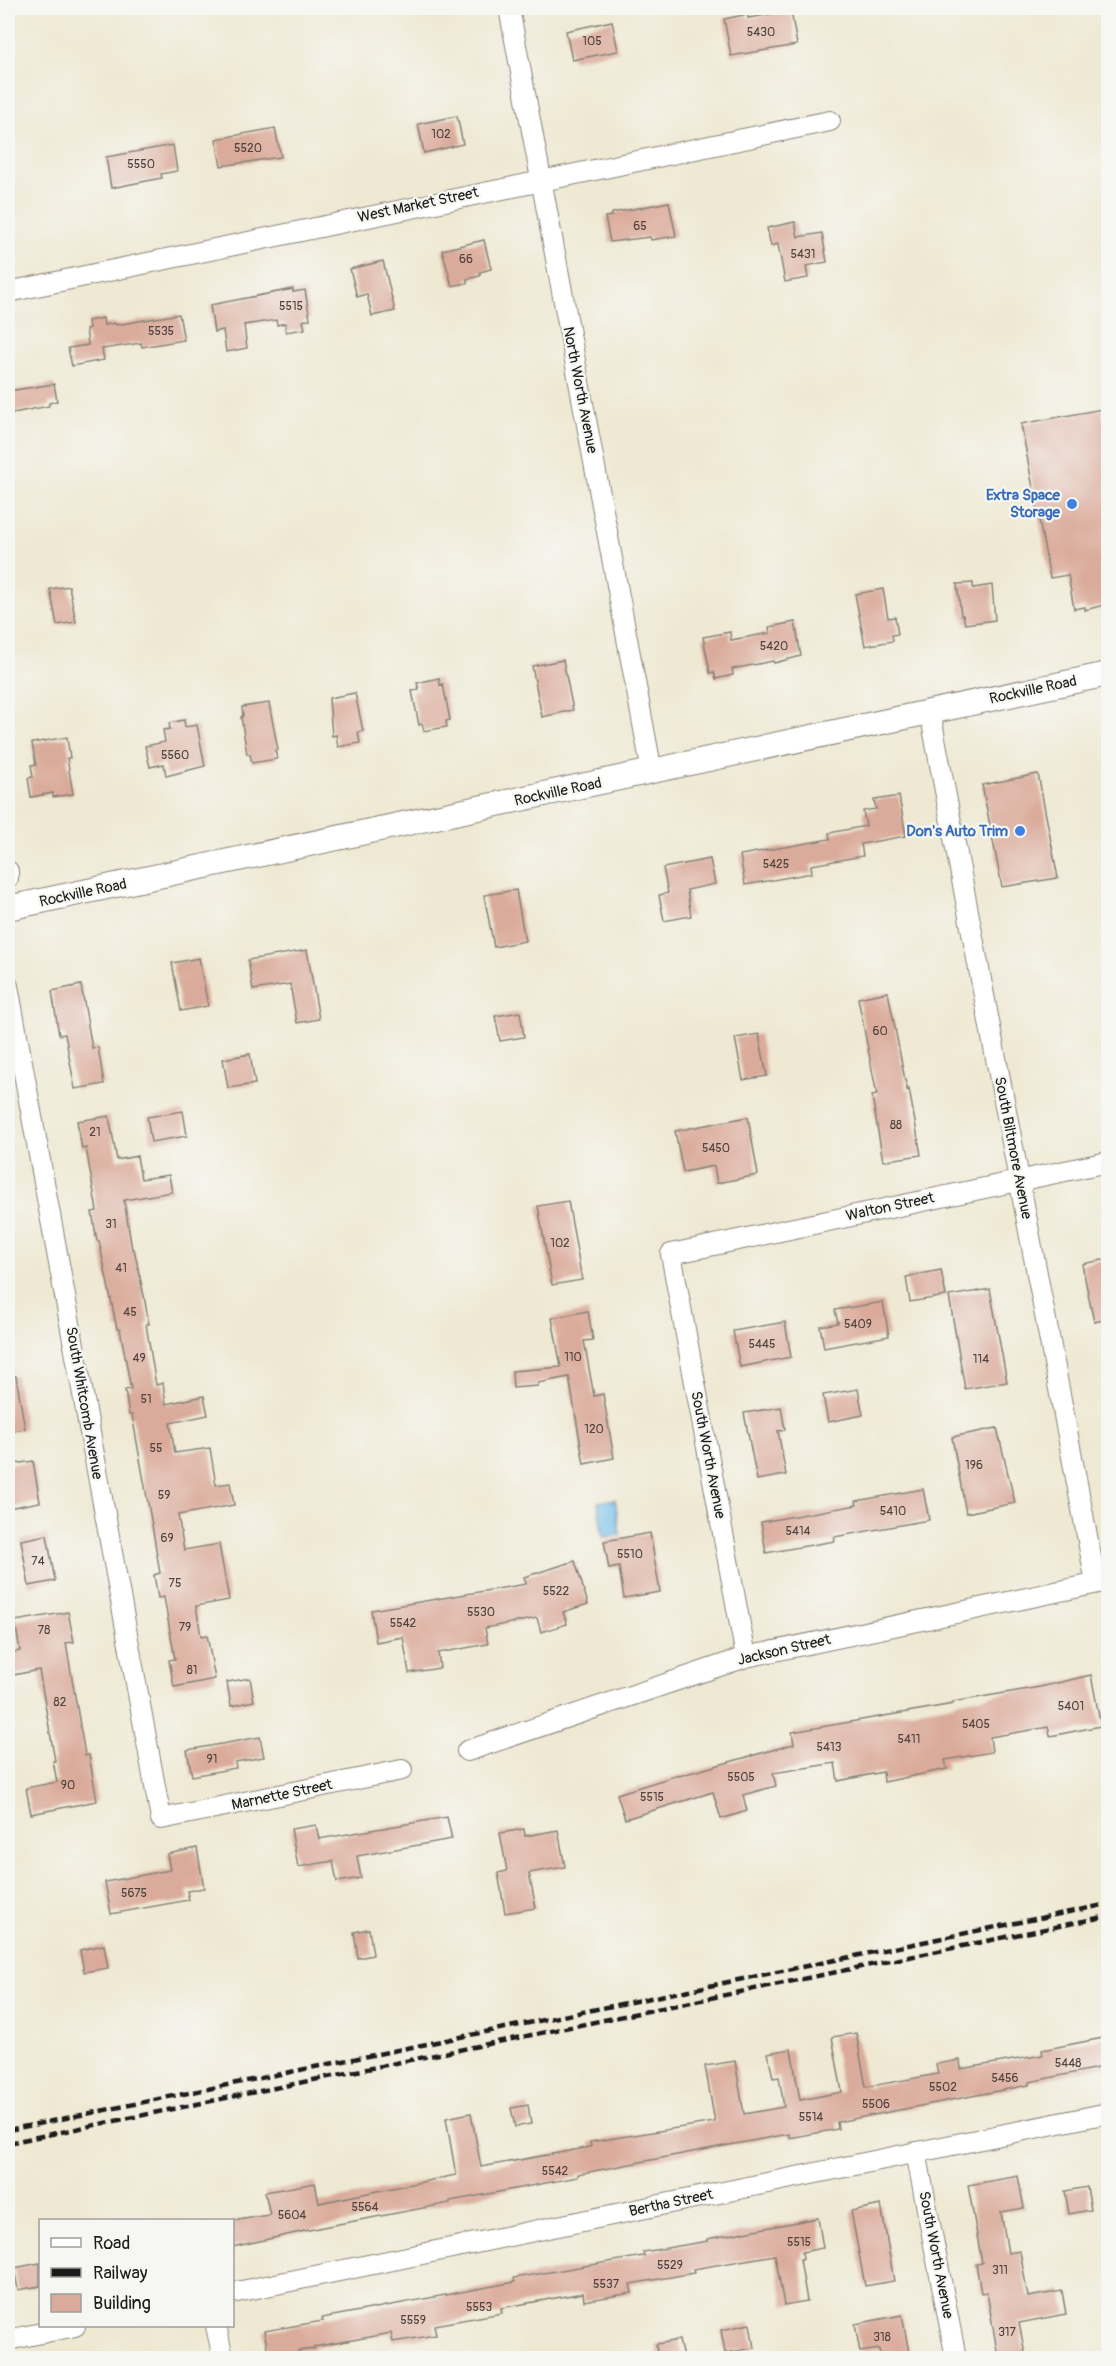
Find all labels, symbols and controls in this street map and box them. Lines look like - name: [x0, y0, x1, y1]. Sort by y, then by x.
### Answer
- house number: 5430: [747, 25, 775, 40]
- house number: 105: [582, 34, 602, 49]
- house number: 102: [431, 127, 451, 142]
- house number: 5520: [234, 141, 262, 156]
- house number: 5550: [127, 157, 155, 172]
- street label: West Market Street: [356, 183, 481, 227]
- house number: 65: [633, 219, 647, 234]
- house number: 5431: [791, 247, 815, 262]
- house number: 66: [459, 252, 473, 267]
- house number: 5515: [279, 299, 303, 314]
- house number: 5535: [148, 324, 174, 339]
- street label: North Worth Avenue: [558, 325, 602, 455]
- place label: Extra Space Storage: [986, 486, 1061, 522]
- marker: Extra Space Storage: [1065, 497, 1079, 511]
- house number: 5420: [760, 639, 788, 654]
- street label: Rockville Road: [988, 671, 1078, 709]
- house number: 5560: [161, 748, 189, 763]
- street label: Rockville Road: [513, 773, 603, 811]
- place label: Don's Auto Trim: [906, 822, 1008, 841]
- marker: Don's Auto Trim: [1013, 824, 1027, 838]
- house number: 5425: [763, 857, 789, 872]
- street label: Rockville Road: [38, 874, 128, 912]
- house number: 60: [872, 1024, 888, 1039]
- street label: South Biltmore Avenue: [990, 1075, 1036, 1221]
- house number: 88: [890, 1118, 902, 1133]
- house number: 21: [89, 1125, 101, 1140]
- house number: 5450: [702, 1141, 730, 1156]
- street label: Walton Street: [844, 1188, 937, 1226]
- house number: 31: [105, 1217, 117, 1232]
- house number: 102: [550, 1236, 570, 1251]
- house number: 41: [115, 1261, 127, 1276]
- house number: 45: [123, 1305, 137, 1320]
- house number: 5409: [844, 1317, 872, 1332]
- street label: South Whitcomb Avenue: [61, 1325, 107, 1481]
- house number: 5445: [749, 1337, 775, 1352]
- house number: 110: [564, 1350, 582, 1365]
- house number: 49: [132, 1351, 146, 1366]
- house number: 114: [973, 1352, 989, 1367]
- street label: South Worth Avenue: [686, 1390, 730, 1521]
- house number: 51: [140, 1392, 152, 1407]
- house number: 120: [584, 1422, 604, 1437]
- house number: 55: [149, 1441, 163, 1456]
- house number: 196: [965, 1458, 983, 1473]
- house number: 59: [158, 1488, 170, 1503]
- house number: 5410: [880, 1504, 906, 1519]
- house number: 5414: [785, 1524, 811, 1539]
- house number: 69: [160, 1531, 174, 1546]
- house number: 5510: [617, 1547, 643, 1562]
- house number: 74: [31, 1554, 45, 1569]
- house number: 75: [169, 1576, 181, 1591]
- house number: 5522: [543, 1584, 569, 1599]
- house number: 5530: [467, 1605, 495, 1620]
- house number: 5542: [390, 1616, 417, 1631]
- house number: 79: [179, 1620, 191, 1635]
- house number: 78: [38, 1623, 50, 1638]
- street label: Jackson Street: [736, 1630, 833, 1670]
- house number: 81: [187, 1663, 197, 1678]
- house number: 82: [54, 1695, 67, 1710]
- house number: 5401: [1058, 1699, 1084, 1714]
- house number: 5405: [962, 1717, 990, 1732]
- house number: 5411: [898, 1732, 920, 1747]
- house number: 5413: [817, 1740, 842, 1755]
- house number: 91: [207, 1752, 217, 1767]
- house number: 5505: [727, 1770, 755, 1785]
- street label: Marnette Street: [230, 1775, 335, 1815]
- house number: 90: [61, 1778, 75, 1793]
- house number: 5515: [640, 1790, 664, 1805]
- house number: 5675: [121, 1886, 147, 1901]
- house number: 5448: [1055, 2056, 1081, 2071]
- house number: 5456: [992, 2071, 1018, 2086]
- house number: 5502: [929, 2080, 957, 2095]
- house number: 5506: [862, 2097, 890, 2112]
- house number: 5514: [799, 2110, 823, 2125]
- house number: 5542: [542, 2164, 569, 2179]
- street label: Bertha Street: [627, 2185, 716, 2221]
- street label: South Worth Avenue: [914, 2190, 958, 2321]
- house number: 5564: [352, 2200, 379, 2215]
- house number: 5604: [278, 2208, 306, 2223]
- legend: [39, 2219, 234, 2327]
- text: Road: [93, 2232, 130, 2255]
- house number: 5515: [787, 2235, 811, 2250]
- house number: 5529: [657, 2258, 683, 2273]
- text: Railway: [93, 2262, 148, 2285]
- house number: 311: [992, 2263, 1008, 2278]
- house number: 5537: [593, 2277, 620, 2292]
- text: Building: [93, 2292, 151, 2315]
- house number: 5553: [466, 2300, 492, 2315]
- house number: 5559: [400, 2313, 426, 2328]
- house number: 317: [998, 2325, 1017, 2340]
- house number: 318: [873, 2330, 891, 2345]

